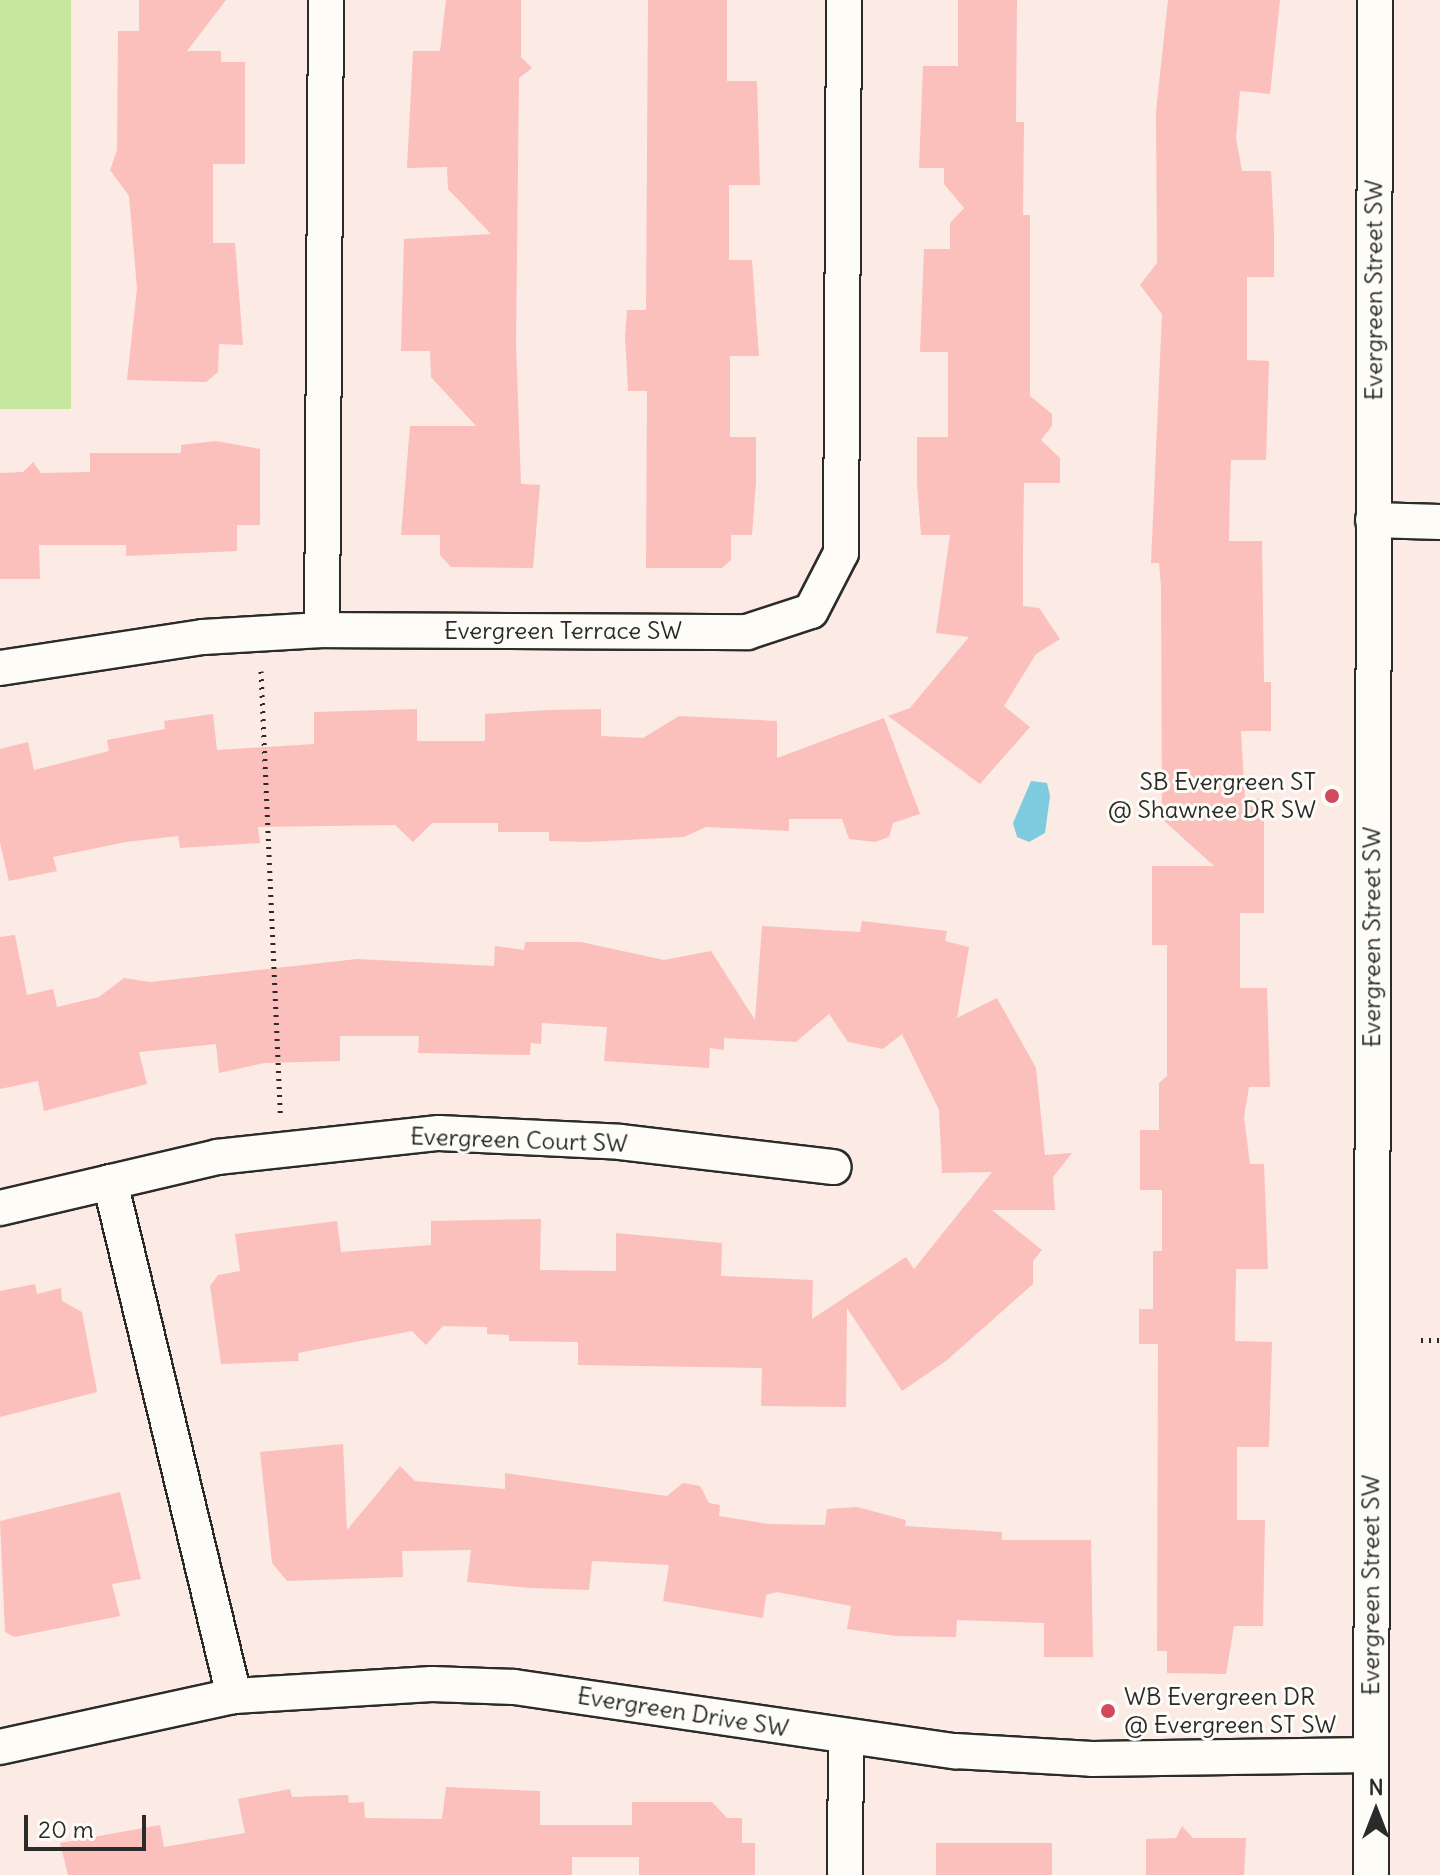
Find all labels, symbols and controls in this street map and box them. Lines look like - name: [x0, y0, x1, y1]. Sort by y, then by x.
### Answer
- street label: Evergreen Street SW: [1360, 180, 1388, 400]
- street label: Evergreen Terrace SW: [444, 617, 682, 645]
- place label: SB Evergreen ST @ Shawnee DR SW: [1108, 768, 1316, 824]
- marker: SB Evergreen ST @ Shawnee DR SW: [1323, 787, 1341, 805]
- street label: Evergreen Street SW: [1358, 827, 1386, 1047]
- street label: Evergreen Court SW: [410, 1122, 628, 1158]
- street label: Evergreen Street SW: [1357, 1475, 1385, 1695]
- street label: Evergreen Drive SW: [575, 1681, 791, 1743]
- place label: WB Evergreen DR @ Evergreen ST SW: [1124, 1683, 1336, 1739]
- marker: WB Evergreen DR @ Evergreen ST SW: [1099, 1702, 1117, 1720]
- north arrow: [1336, 1771, 1416, 1851]
- text: N: [1368, 1773, 1384, 1801]
- scale bar: [28, 1799, 150, 1849]
- text: 20 m: [38, 1814, 94, 1844]

